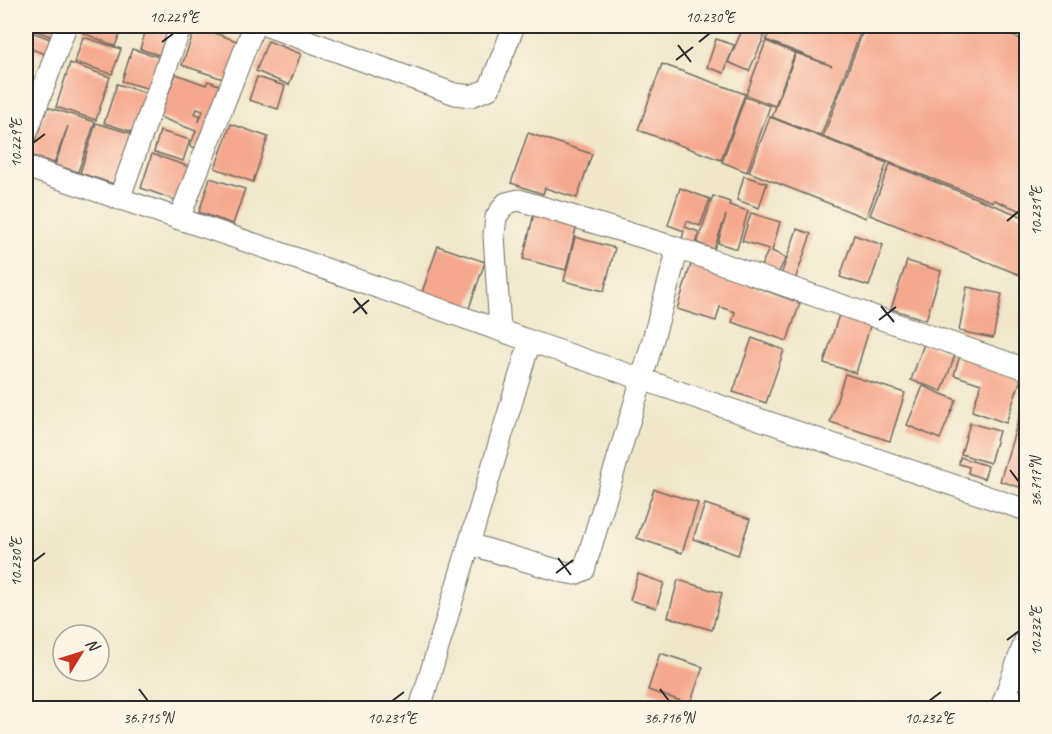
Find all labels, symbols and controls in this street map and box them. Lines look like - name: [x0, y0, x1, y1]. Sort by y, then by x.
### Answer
- text: 10.229°E: [150, 8, 201, 27]
- text: 10.230°E: [686, 8, 737, 27]
- text: 10.229°E: [7, 116, 26, 167]
- text: 10.231°E: [1027, 184, 1046, 235]
- text: 36.717°N: [1027, 454, 1046, 507]
- text: 10.230°E: [7, 535, 26, 586]
- text: 10.232°E: [1027, 604, 1046, 655]
- north arrow: [51, 623, 111, 683]
- text: N: [81, 634, 105, 657]
- text: 36.715°N: [123, 709, 176, 728]
- text: 10.231°E: [368, 709, 419, 728]
- text: 36.716°N: [644, 709, 697, 728]
- text: 10.232°E: [905, 709, 956, 728]

